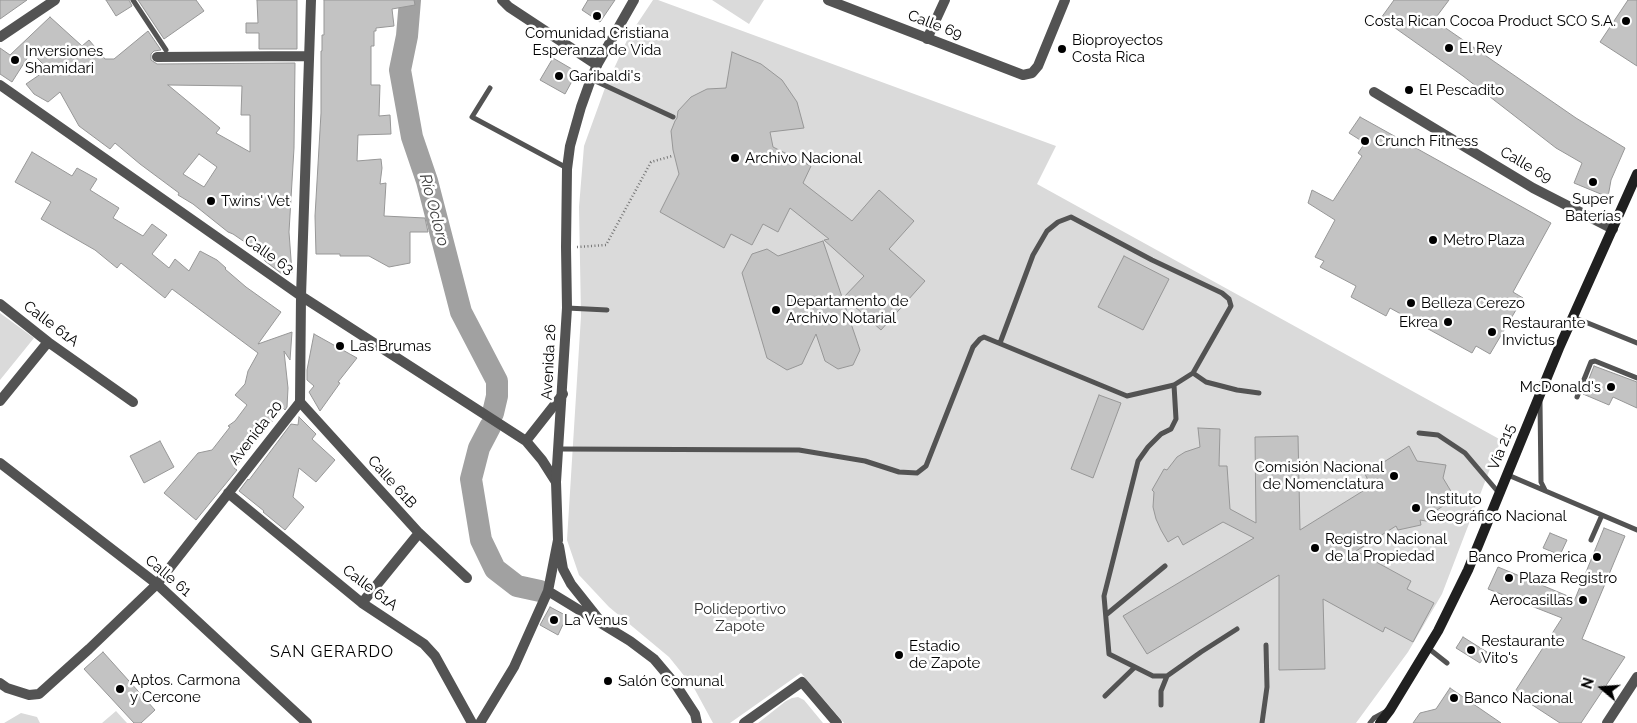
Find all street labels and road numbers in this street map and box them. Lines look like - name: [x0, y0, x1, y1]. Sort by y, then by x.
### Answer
- street label: Calle 69: [905, 6, 965, 44]
- street label: Calle 69: [1497, 143, 1555, 187]
- street label: Calle 63: [241, 231, 297, 279]
- street label: Calle 61A: [20, 297, 82, 351]
- street label: Avenida 26: [538, 323, 560, 401]
- street label: Avenida 20: [225, 397, 287, 469]
- street label: Vía 215: [1485, 421, 1519, 473]
- street label: Calle 61B: [364, 452, 420, 512]
- street label: Calle 61: [141, 552, 195, 600]
- street label: Calle 61A: [339, 561, 401, 615]

